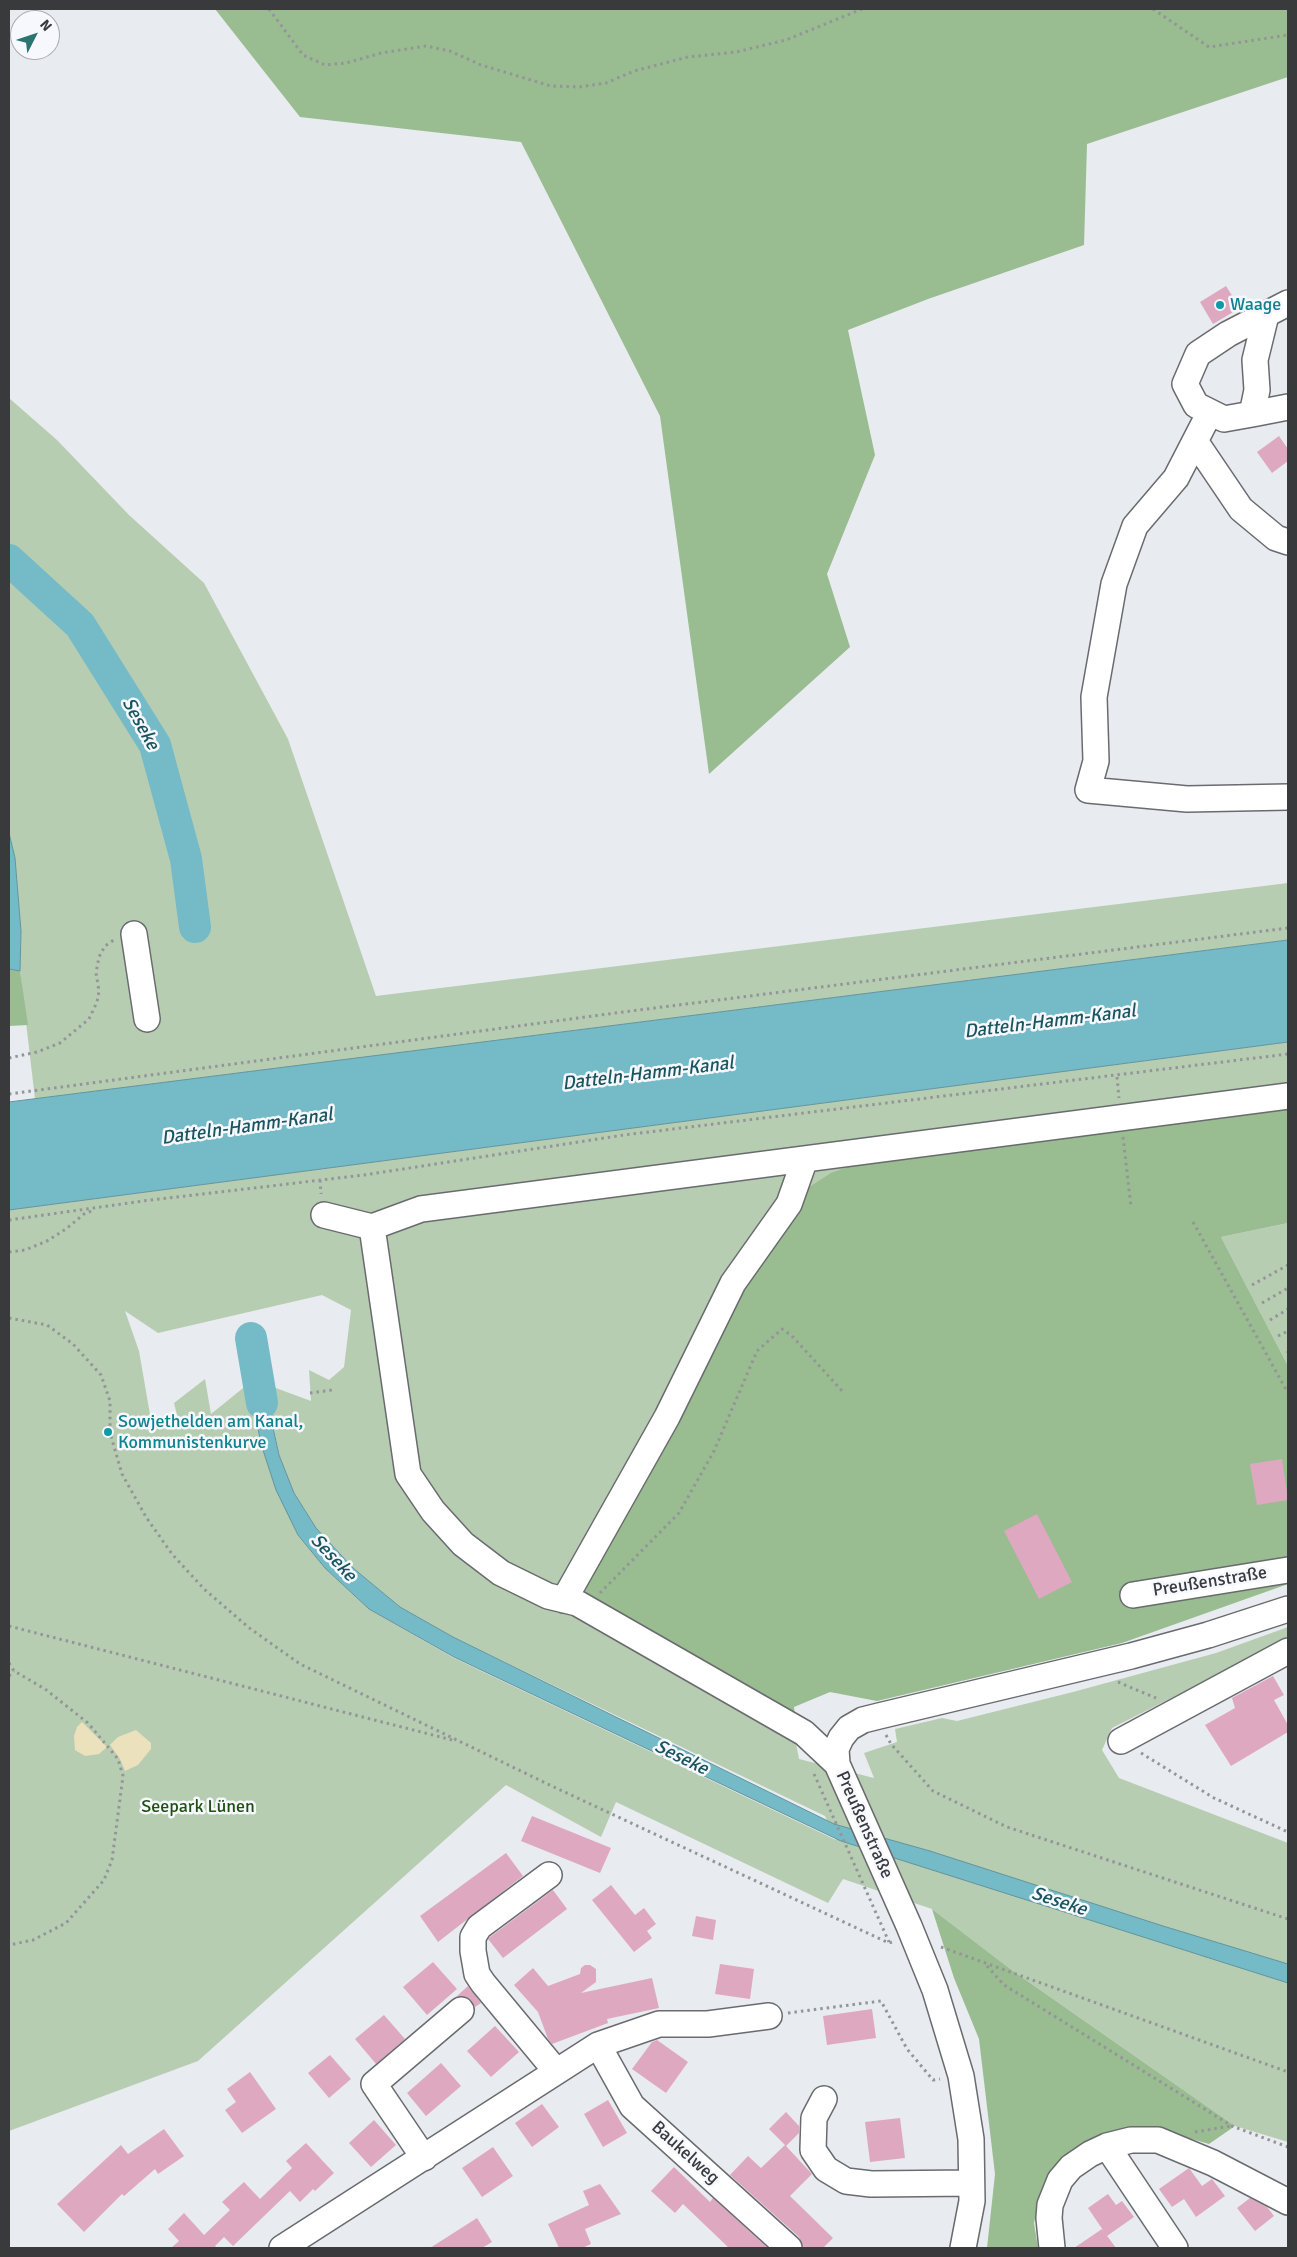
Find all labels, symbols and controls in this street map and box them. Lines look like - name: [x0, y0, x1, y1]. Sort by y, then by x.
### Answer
- north arrow: [10, 10, 60, 60]
- text: N: [36, 16, 56, 35]
- place label: Waage: [1230, 294, 1281, 316]
- marker: Waage: [1214, 299, 1226, 311]
- water label: Seseke: [116, 694, 164, 754]
- water label: Datteln-Hamm-Kanal: [963, 1000, 1137, 1044]
- water label: Datteln-Hamm-Kanal: [561, 1052, 735, 1096]
- water label: Datteln-Hamm-Kanal: [160, 1104, 334, 1150]
- place label: Sowjethelden am Kanal, Kommunistenkurve: [118, 1411, 303, 1454]
- marker: Sowjethelden am Kanal, Kommunistenkurve: [102, 1426, 114, 1438]
- water label: Seseke: [305, 1530, 361, 1586]
- street label: Preußenstraße: [1151, 1562, 1269, 1602]
- water label: Seseke: [651, 1735, 711, 1781]
- street label: Preußenstraße: [831, 1768, 897, 1882]
- park label: Seepark Lünen: [141, 1796, 255, 1818]
- water label: Seseke: [1029, 1882, 1089, 1922]
- street label: Baukelweg: [647, 2117, 723, 2189]

